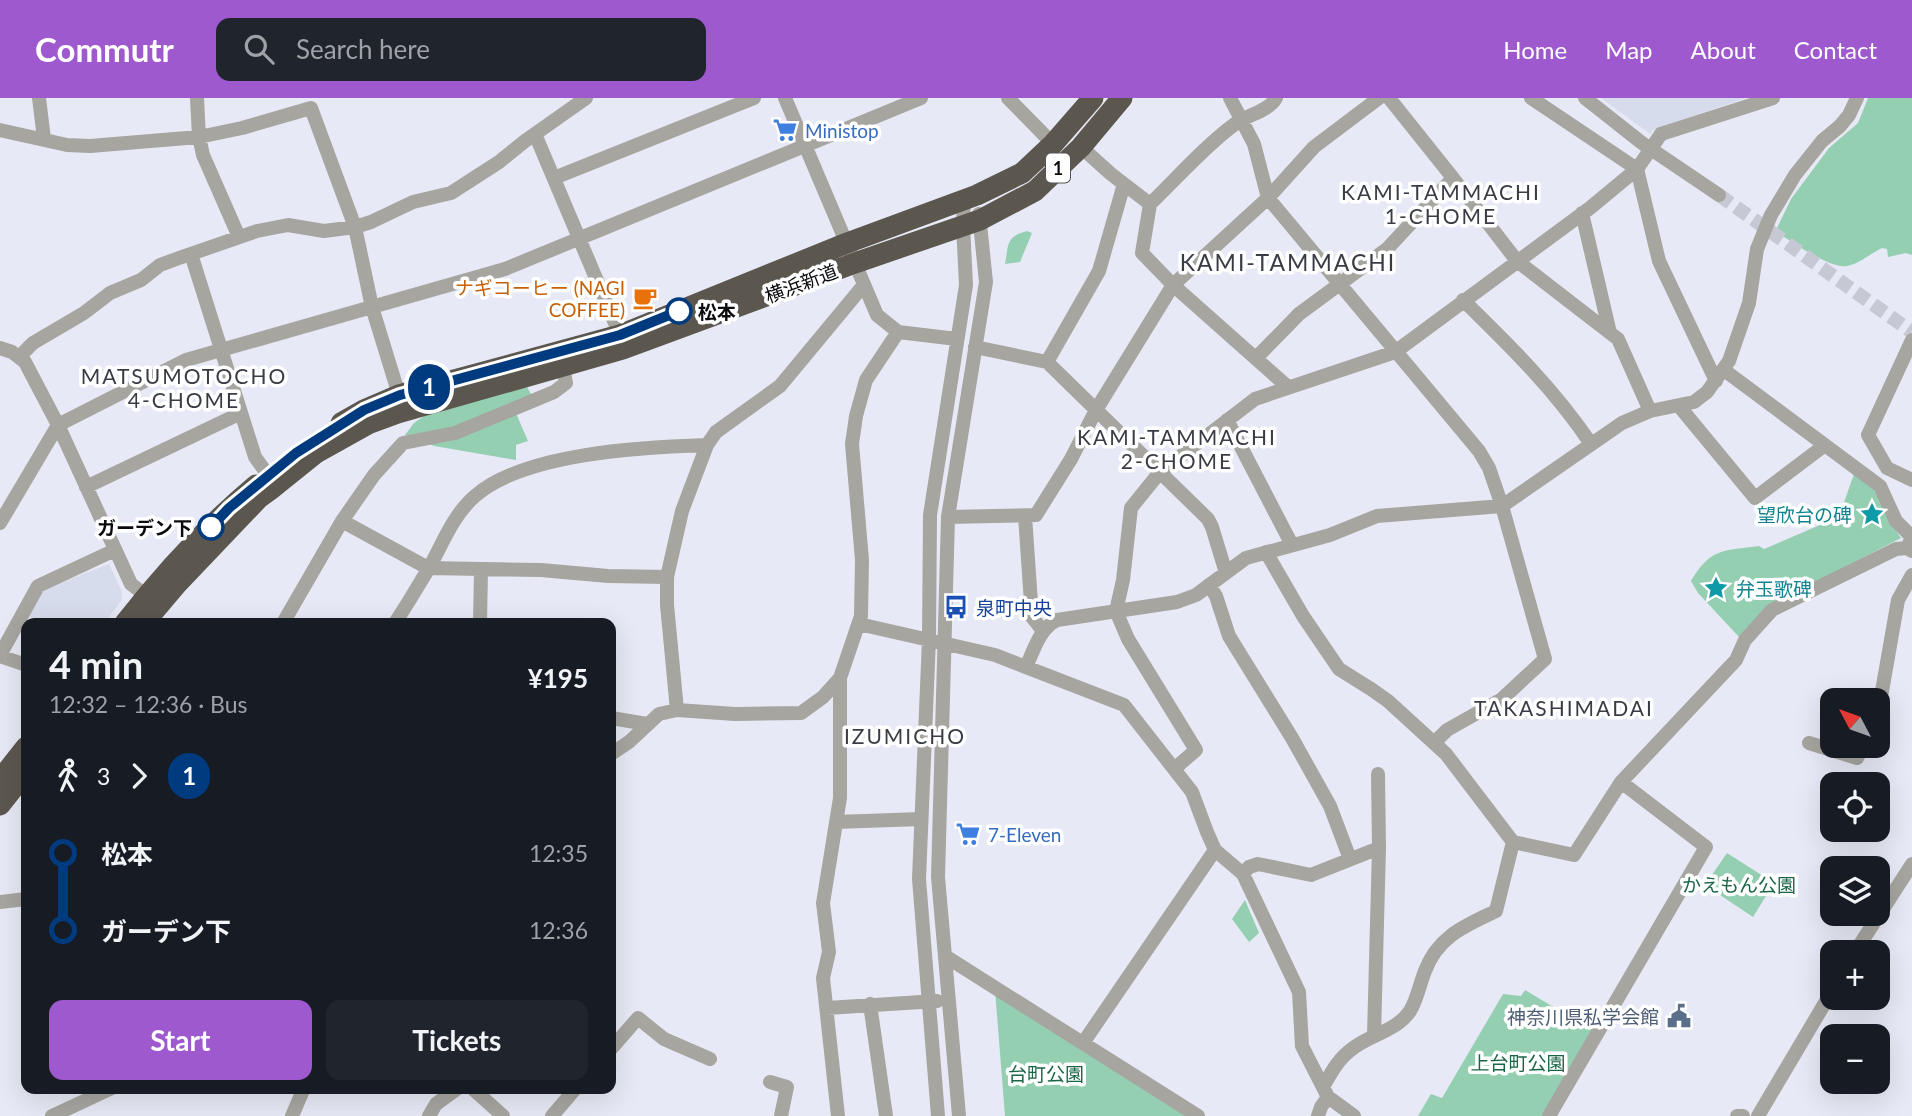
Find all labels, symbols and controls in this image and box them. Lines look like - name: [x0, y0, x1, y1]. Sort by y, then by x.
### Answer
- search box: [216, 18, 706, 81]
- text: Commutr: [35, 29, 174, 69]
- icon: search: [240, 30, 278, 68]
- text: Search here: [296, 33, 430, 65]
- text: Home: [1503, 35, 1567, 64]
- text: Map: [1605, 35, 1653, 64]
- text: About: [1691, 35, 1756, 64]
- text: Contact: [1794, 35, 1877, 64]
- supermarket icon: Ministop: [771, 116, 799, 144]
- place label: Ministop: [805, 119, 879, 142]
- road number: 1: [1046, 154, 1070, 182]
- district label: KAMI-TAMMACHI 1-CHOME: [1341, 179, 1541, 228]
- district label: KAMI-TAMMACHI: [1180, 248, 1396, 276]
- street label: 横浜新道: [761, 259, 841, 307]
- place label: ナギコーヒー (NAGI COFFEE): [455, 276, 625, 321]
- cafe icon: ナギコーヒー (NAGI COFFEE): [631, 284, 659, 312]
- marker: 松本: [666, 298, 692, 324]
- place label: 松本: [698, 300, 736, 323]
- district label: MATSUMOTOCHO 4-CHOME: [81, 363, 287, 412]
- line badge: 1: [406, 364, 452, 410]
- text: 1: [422, 372, 436, 401]
- district label: KAMI-TAMMACHI 2-CHOME: [1077, 424, 1277, 473]
- place icon: 望欣台の碑: [1858, 500, 1886, 528]
- place label: 望欣台の碑: [1757, 503, 1852, 526]
- marker: ガーデン下: [198, 514, 224, 540]
- place label: ガーデン下: [97, 516, 192, 539]
- place icon: 弁玉歌碑: [1702, 574, 1730, 602]
- place label: 弁玉歌碑: [1736, 577, 1812, 600]
- bus stop icon: 泉町中央: [942, 593, 970, 621]
- place label: 泉町中央: [976, 596, 1052, 619]
- text: 4 min: [49, 641, 143, 687]
- text: ¥195: [528, 662, 588, 694]
- north arrow: [1820, 688, 1890, 758]
- map controls: [1820, 688, 1890, 1094]
- text: 12:32 – 12:36 · Bus: [49, 690, 248, 718]
- district label: TAKASHIMADAI: [1474, 695, 1654, 720]
- district label: IZUMICHO: [844, 723, 966, 748]
- icon: walk: [49, 757, 87, 795]
- icon: forward: [120, 757, 158, 795]
- text: 1: [182, 761, 196, 790]
- text: 3: [97, 762, 110, 790]
- button: locate: [1820, 772, 1890, 842]
- supermarket icon: 7-Eleven: [954, 820, 982, 848]
- place label: 7-Eleven: [988, 823, 1061, 846]
- text: 松本: [101, 838, 153, 870]
- text: 12:35: [529, 839, 588, 867]
- button: layers: [1820, 856, 1890, 926]
- park label: かえもん公園: [1682, 873, 1796, 896]
- text: ガーデン下: [101, 915, 231, 947]
- text: 12:36: [529, 916, 588, 944]
- button: +: [1820, 940, 1890, 1010]
- button: Start: [49, 1000, 312, 1080]
- button: Tickets: [326, 1000, 588, 1080]
- public building icon: 神奈川県私学会館: [1665, 1002, 1693, 1030]
- place label: 神奈川県私学会館: [1507, 1005, 1659, 1028]
- button: −: [1820, 1024, 1890, 1094]
- park label: 上台町公園: [1470, 1051, 1566, 1074]
- park label: 台町公園: [1008, 1062, 1084, 1085]

